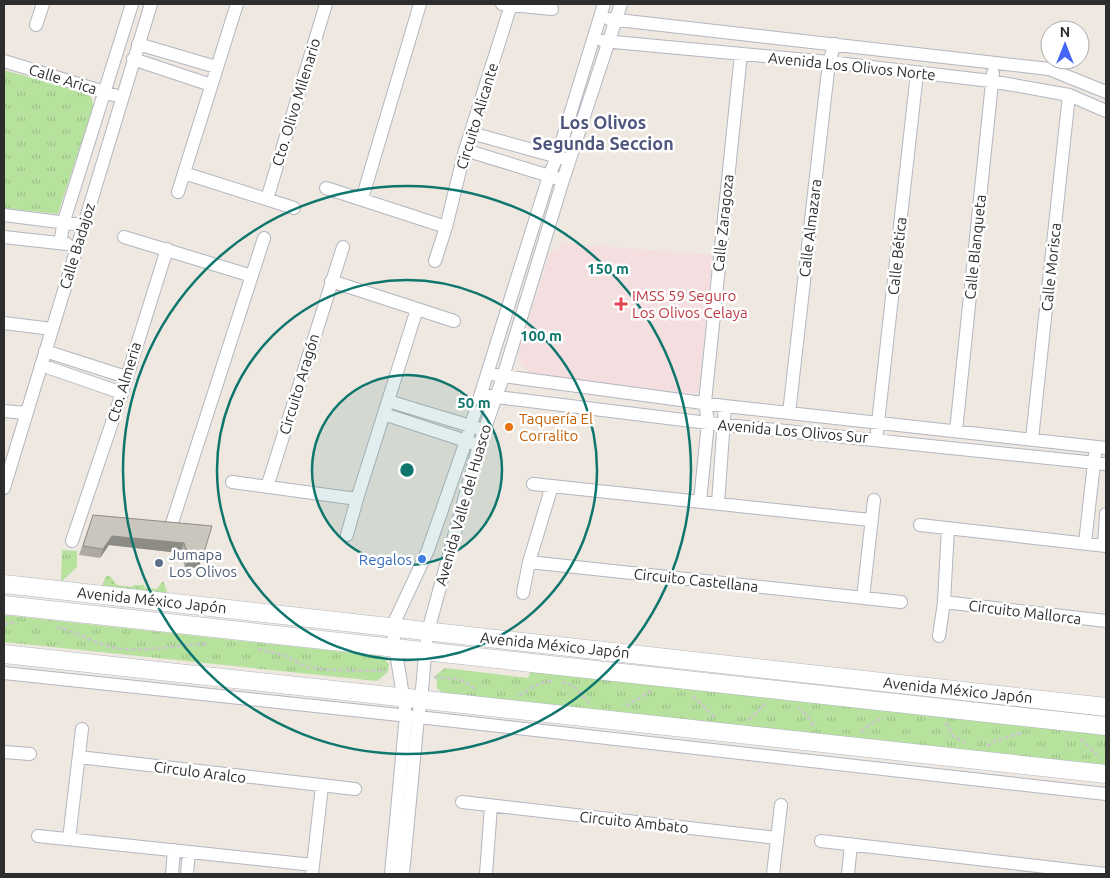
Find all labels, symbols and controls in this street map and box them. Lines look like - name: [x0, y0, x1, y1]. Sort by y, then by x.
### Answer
- north arrow: [1040, 20, 1090, 70]
- text: N: [1060, 24, 1070, 40]
- street label: Cto. Olivo Milenario: [268, 36, 324, 168]
- street label: Avenida Los Olivos Norte: [768, 49, 936, 83]
- street label: Calle Arica: [27, 61, 99, 97]
- street label: Circuito Alicante: [453, 61, 501, 171]
- district label: Los Olivos Segunda Seccion: [532, 112, 674, 153]
- street label: Calle Zaragoza: [709, 173, 737, 273]
- street label: Calle Almazara: [796, 178, 824, 278]
- street label: Calle Blanqueta: [961, 194, 989, 300]
- street label: Calle Badajoz: [56, 201, 98, 291]
- street label: Calle Bética: [884, 216, 910, 296]
- street label: Calle Morisca: [1038, 222, 1064, 312]
- text: 150 m: [587, 260, 629, 277]
- place label: IMSS 59 Seguro Los Olivos Celaya: [632, 287, 748, 321]
- marker: IMSS 59 Seguro Los Olivos Celaya: [614, 297, 628, 311]
- text: 100 m: [520, 327, 562, 344]
- street label: Circuito Aragón: [276, 331, 322, 437]
- street label: Cto. Almeria: [104, 340, 144, 424]
- text: 50 m: [457, 394, 491, 411]
- place label: Taquería El Corralito: [519, 410, 593, 444]
- street label: Avenida Los Olivos Sur: [717, 416, 869, 446]
- marker: Taquería El Corralito: [503, 421, 515, 433]
- street label: Avenida Valle del Huasco: [432, 422, 494, 588]
- centre of rings: [398, 461, 416, 479]
- place label: Jumapa Los Olivos: [169, 546, 237, 580]
- place label: Regalos: [359, 551, 412, 568]
- marker: Regalos: [416, 553, 428, 565]
- marker: Jumapa Los Olivos: [153, 557, 165, 569]
- street label: Circuito Castellana: [633, 565, 759, 595]
- street label: Avenida México Japón: [76, 584, 228, 616]
- street label: Circuito Mallorca: [968, 597, 1082, 627]
- street label: Avenida México Japón: [479, 629, 631, 661]
- street label: Avenida México Japón: [882, 674, 1034, 706]
- street label: Circulo Aralco: [153, 758, 247, 786]
- street label: Circuito Ambato: [579, 808, 689, 836]

